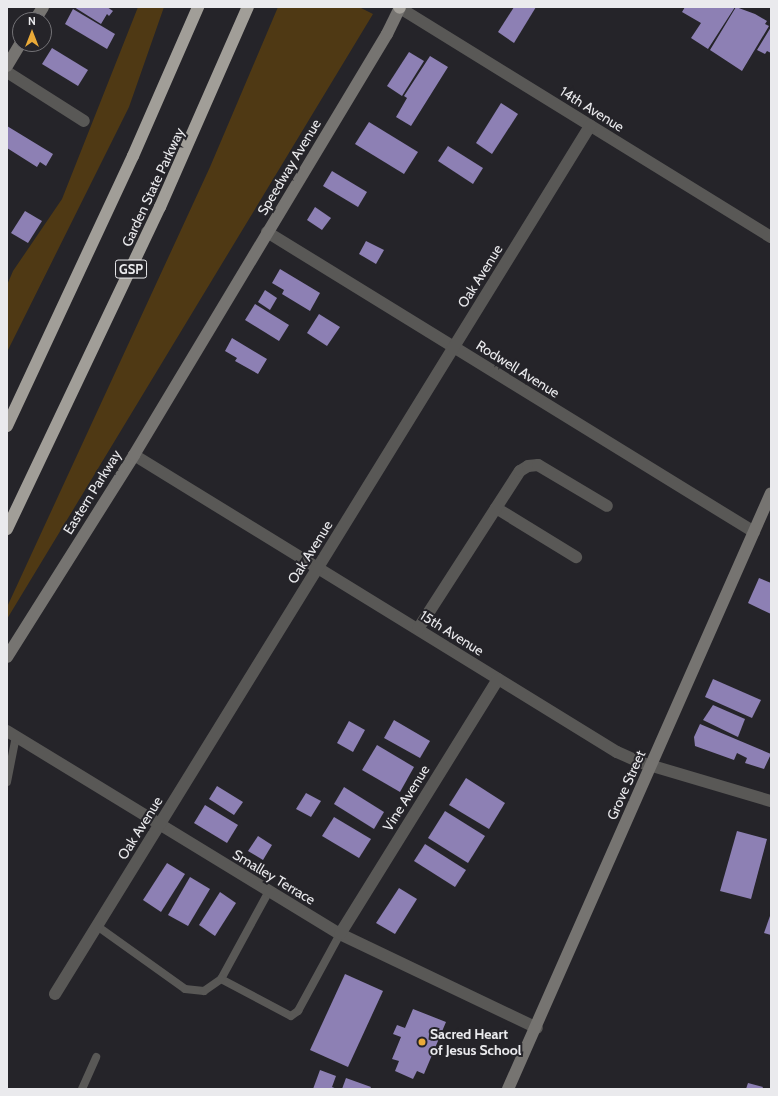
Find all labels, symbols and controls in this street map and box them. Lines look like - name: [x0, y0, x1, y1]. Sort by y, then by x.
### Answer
- north arrow: [12, 12, 52, 52]
- text: N: [28, 14, 36, 28]
- street label: 14th Avenue: [557, 83, 627, 135]
- street label: Speedway Avenue: [254, 116, 324, 218]
- street label: Garden State Parkway: [118, 125, 188, 249]
- street label: Oak Avenue: [454, 241, 506, 311]
- road number: GSP: [115, 258, 147, 280]
- street label: Rodwell Avenue: [473, 337, 563, 401]
- street label: Eastern Parkway: [59, 447, 125, 537]
- street label: Oak Avenue: [284, 517, 336, 587]
- street label: 15th Avenue: [417, 607, 487, 659]
- street label: Grove Street: [603, 748, 649, 822]
- street label: Vine Avenue: [379, 762, 433, 834]
- street label: Oak Avenue: [114, 793, 166, 863]
- street label: Smalley Terrace: [230, 846, 318, 908]
- place label: Sacred Heart of Jesus School: [430, 1026, 521, 1058]
- marker: Sacred Heart of Jesus School: [417, 1037, 427, 1047]

